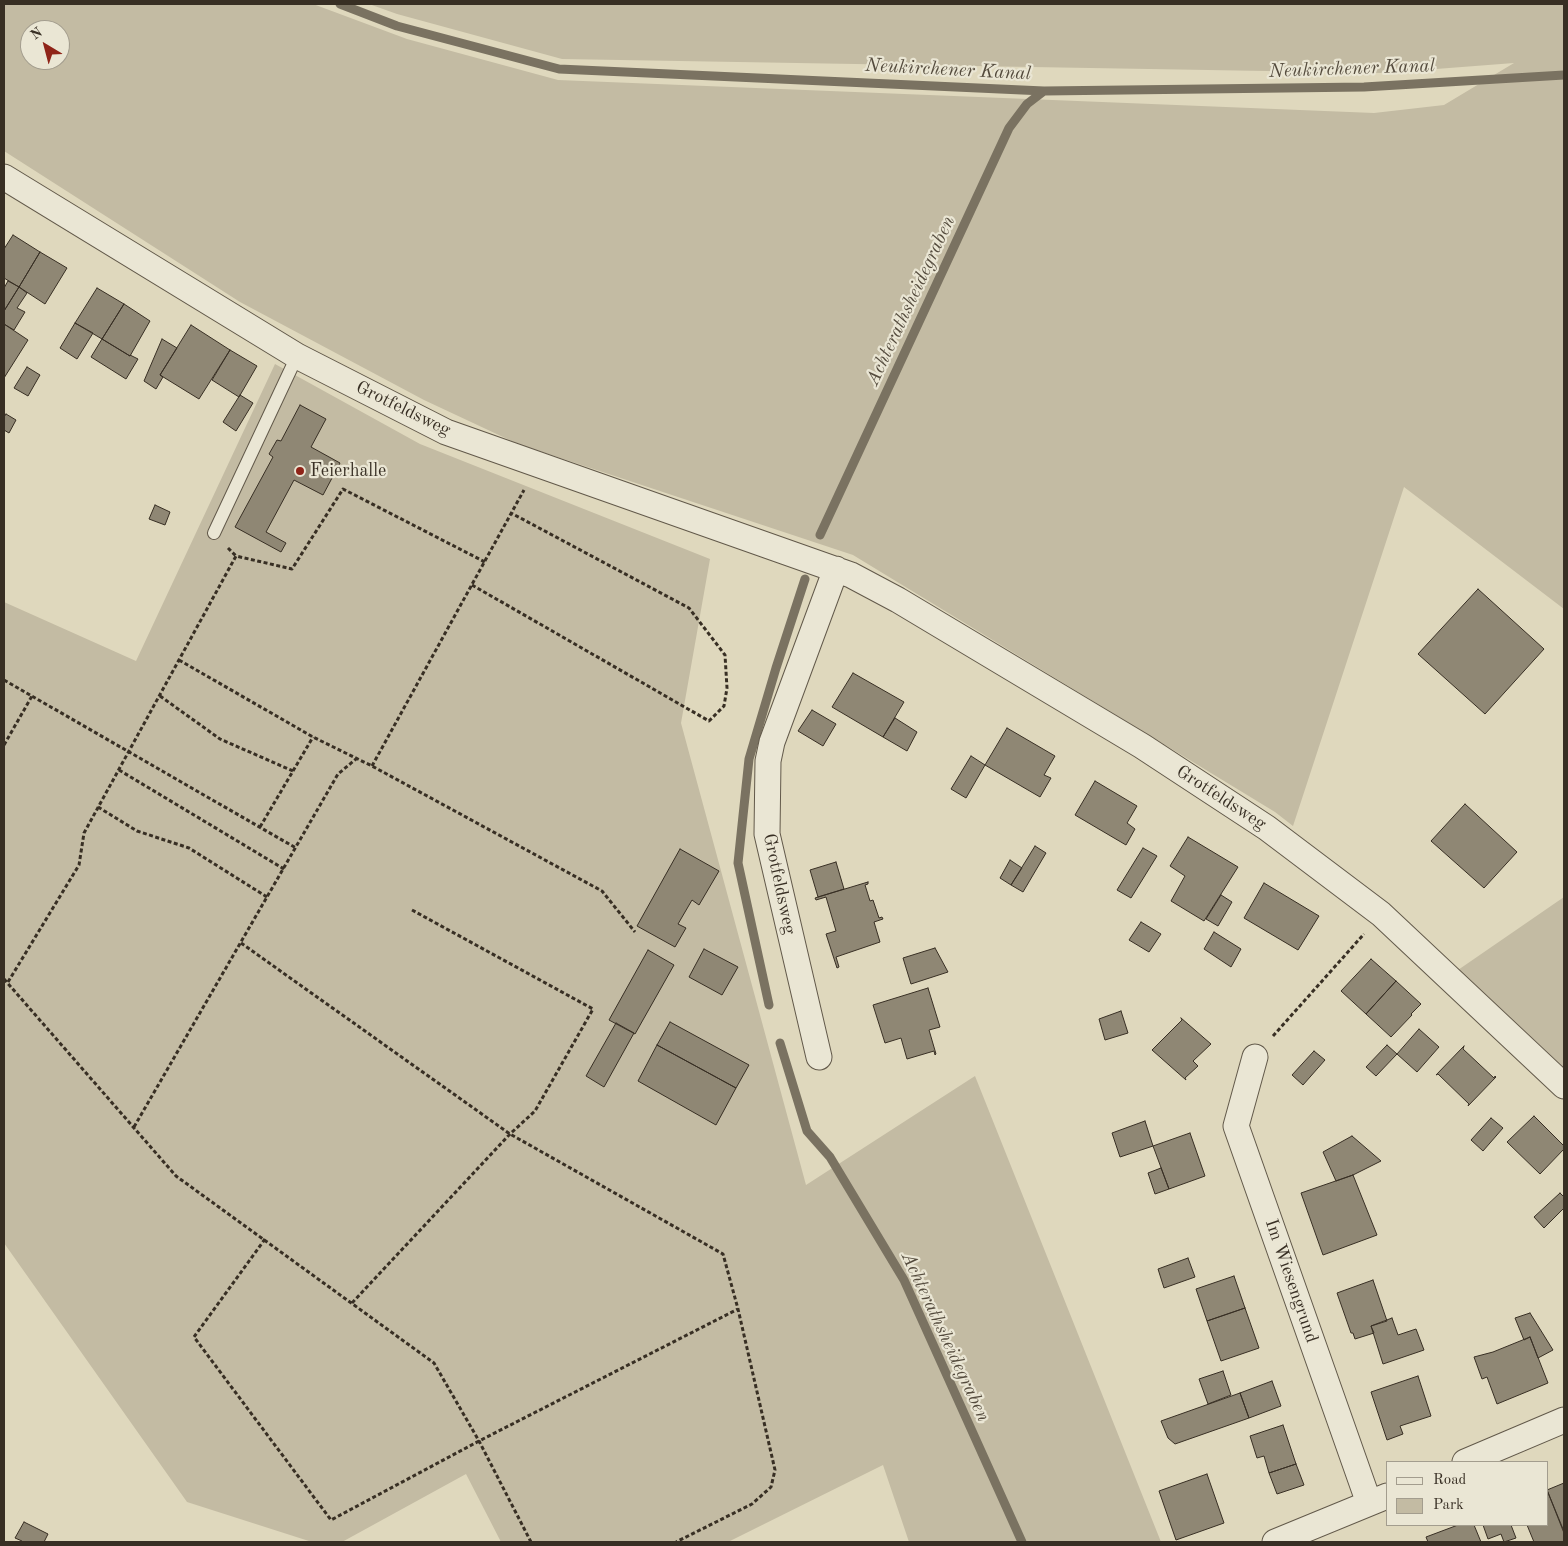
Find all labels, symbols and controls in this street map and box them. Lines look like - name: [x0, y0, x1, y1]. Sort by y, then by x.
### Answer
- north arrow: [20, 20, 70, 70]
- text: N: [28, 25, 45, 43]
- water label: Neukirchener Kanal: [864, 54, 1032, 86]
- water label: Neukirchener Kanal: [1268, 55, 1436, 83]
- water label: Achterathsheidegraben: [862, 213, 960, 389]
- street label: Grotfeldsweg: [352, 377, 454, 441]
- place label: Feierhalle: [310, 460, 386, 482]
- marker: Feierhalle: [294, 465, 306, 477]
- street label: Grotfeldsweg: [1172, 761, 1270, 835]
- street label: Grotfeldsweg: [758, 831, 800, 937]
- street label: Im Wiesengrund: [1260, 1216, 1322, 1346]
- water label: Achterathsheidegraben: [896, 1249, 994, 1425]
- legend: [1386, 1461, 1548, 1526]
- text: Road: [1433, 1473, 1466, 1488]
- text: Park: [1433, 1498, 1464, 1513]

